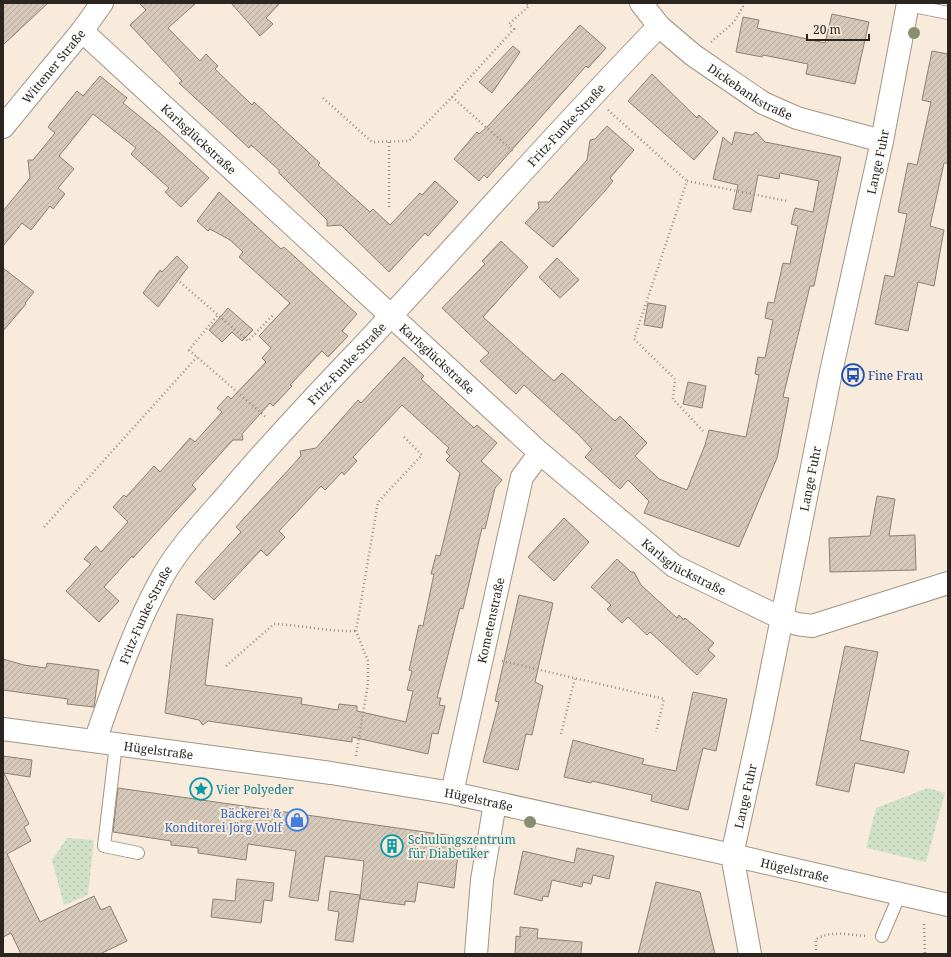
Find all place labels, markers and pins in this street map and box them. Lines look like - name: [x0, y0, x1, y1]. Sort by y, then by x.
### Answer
- bus stop icon: Fine Frau: [840, 362, 866, 388]
- place label: Fine Frau: [868, 367, 923, 384]
- place icon: Vier Polyeder: [188, 776, 214, 802]
- place label: Vier Polyeder: [216, 781, 294, 798]
- place label: Bäckerei & Konditorei Jörg Wolf: [164, 805, 284, 836]
- shop icon: Bäckerei & Konditorei Jörg Wolf: [284, 807, 310, 833]
- place label: Schulungszentrum für Diabetiker: [408, 831, 516, 862]
- building icon: Schulungszentrum für Diabetiker: [379, 833, 405, 859]

